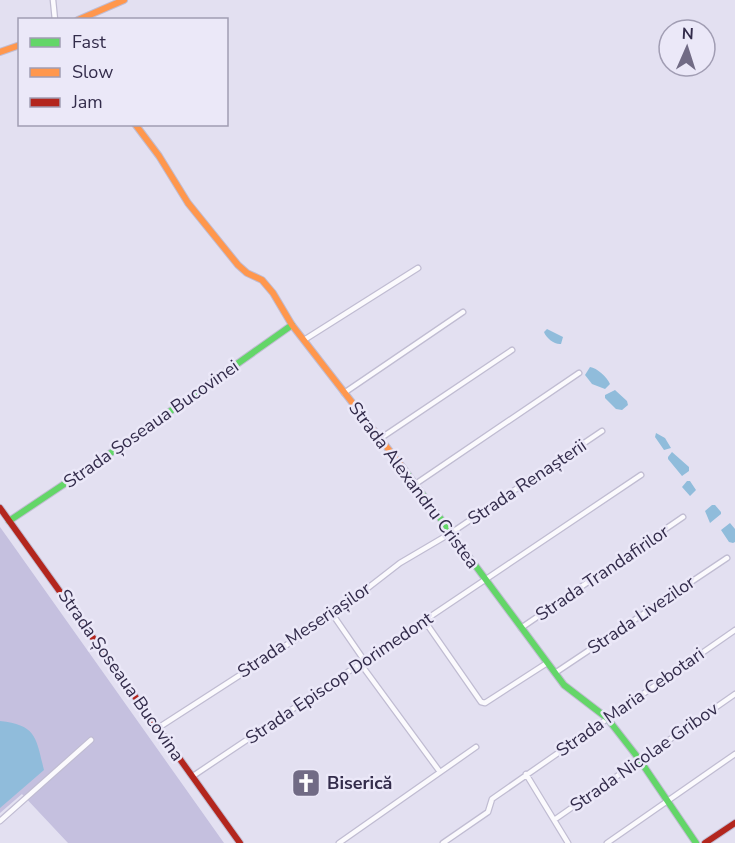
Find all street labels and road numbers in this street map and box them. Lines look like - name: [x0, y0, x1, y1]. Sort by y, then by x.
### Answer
- street label: Strada Șoseaua Bucovinei: [59, 354, 243, 494]
- street label: Strada Alexandru Cristea: [343, 397, 485, 573]
- street label: Strada Renașterii: [463, 433, 591, 531]
- street label: Strada Trandafirilor: [531, 519, 674, 627]
- street label: Strada Livezilor: [583, 570, 700, 660]
- street label: Strada Meseriașilor: [233, 576, 376, 684]
- street label: Strada Șoseaua Bucovina: [53, 584, 189, 766]
- street label: Strada Episcop Dorimedont: [241, 606, 438, 750]
- street label: Strada Maria Cebotari: [551, 642, 709, 762]
- street label: Strada Nicolae Gribov: [565, 696, 724, 817]

